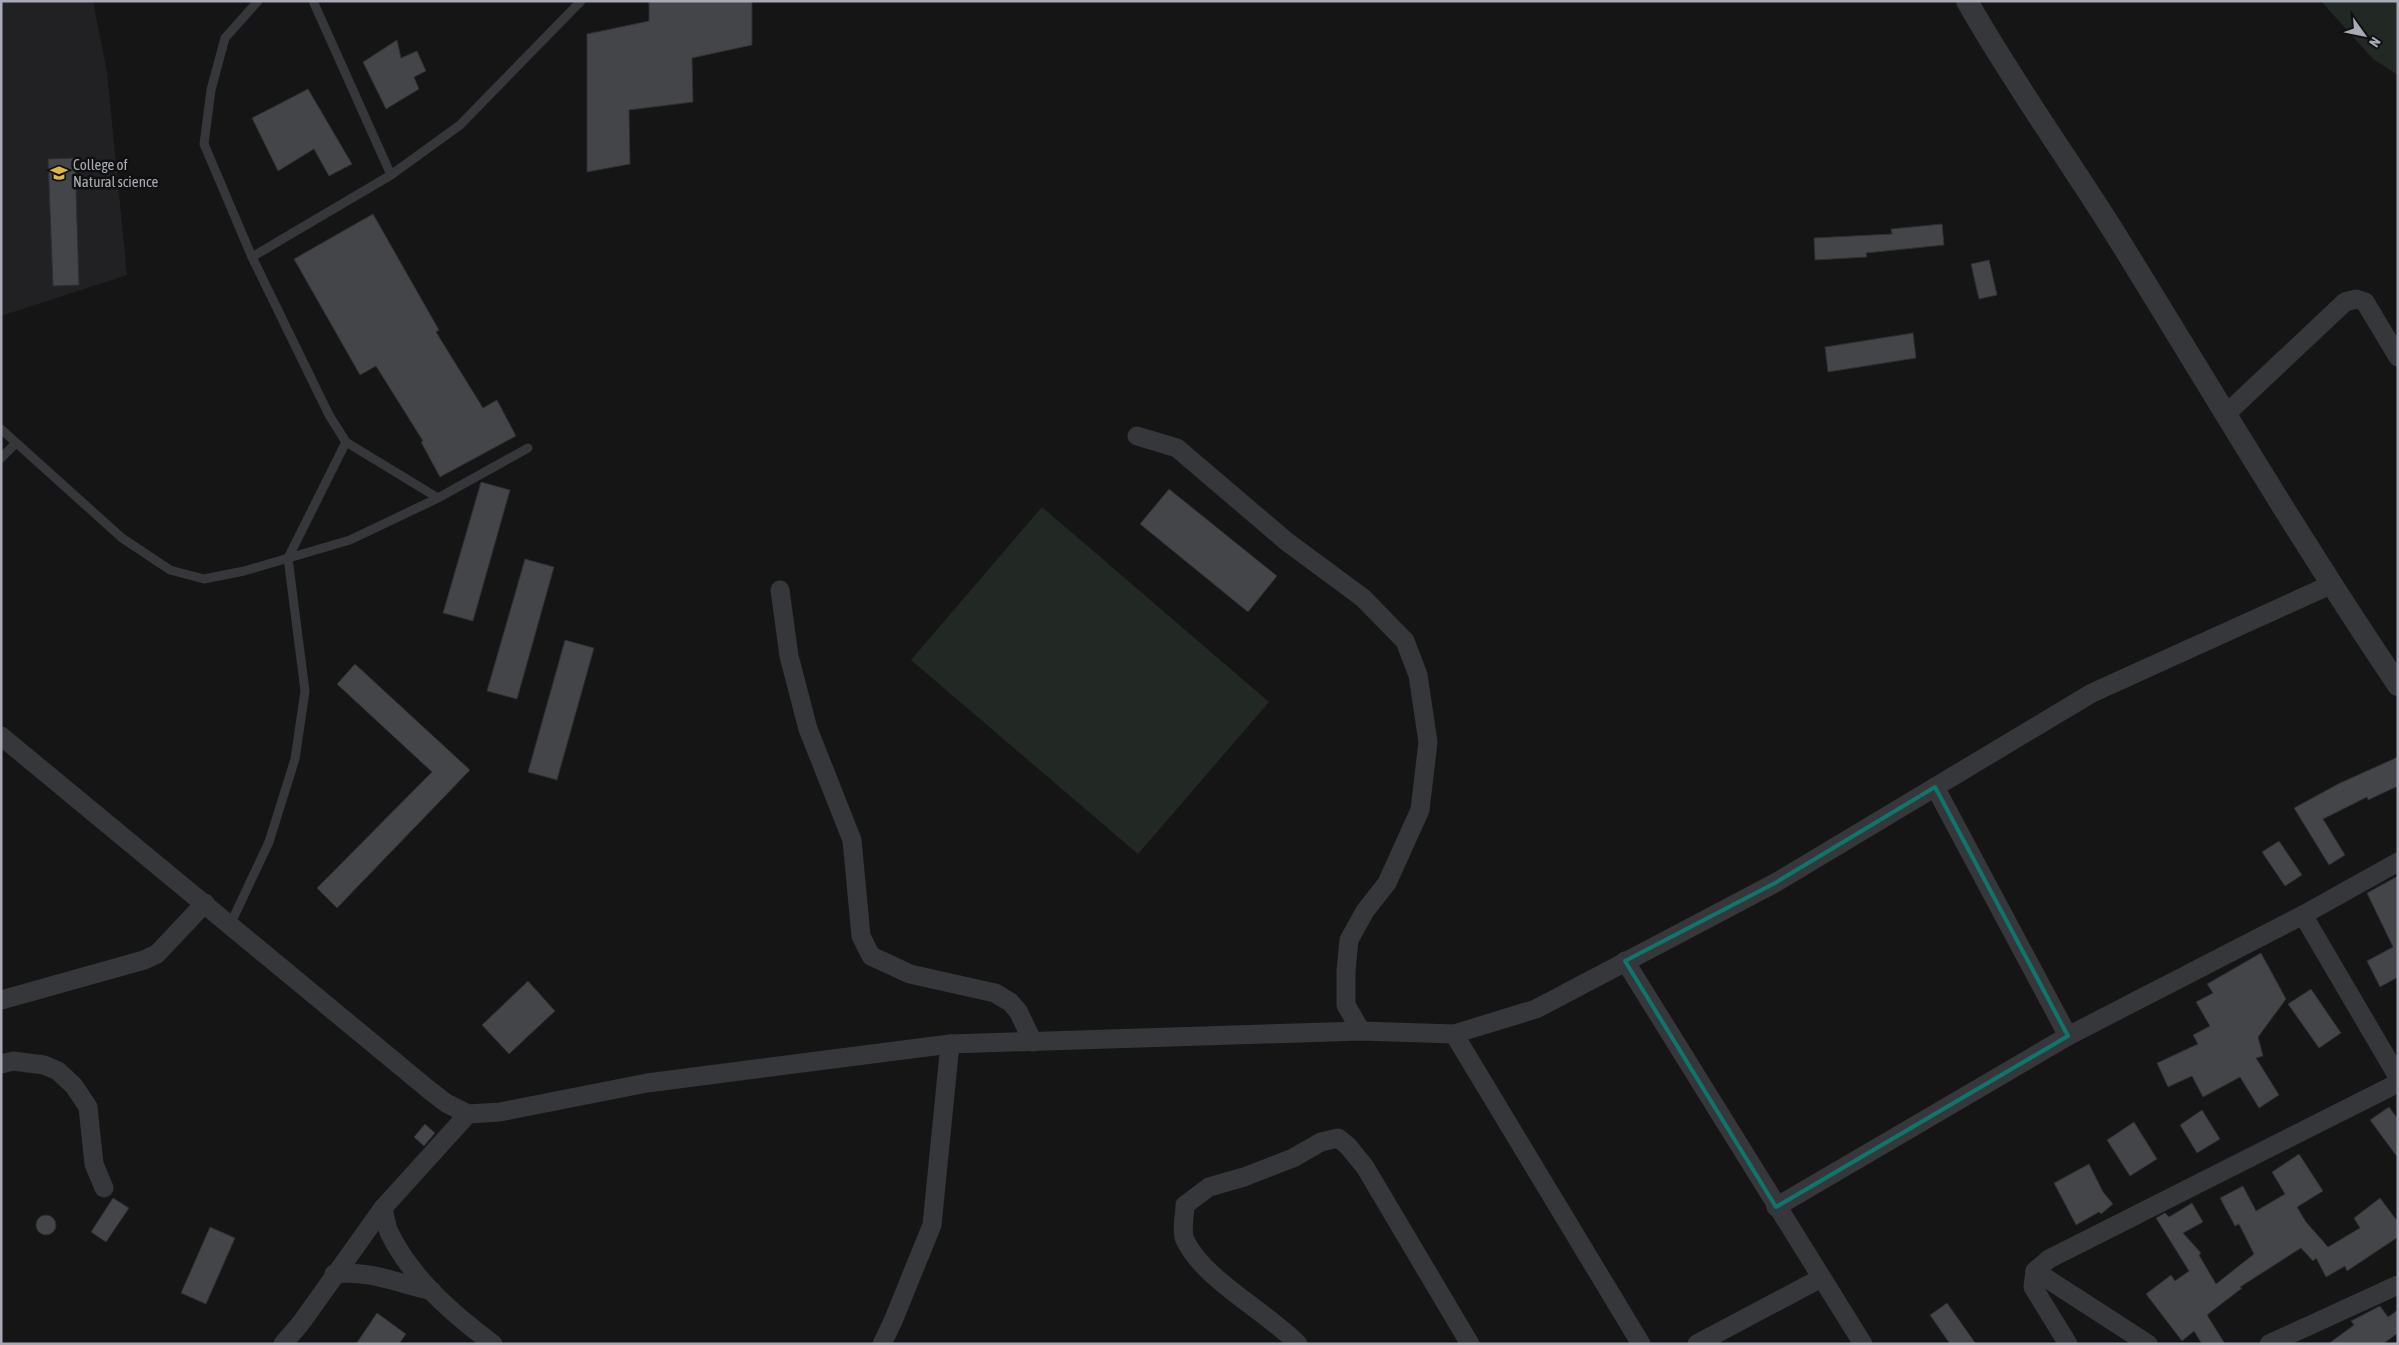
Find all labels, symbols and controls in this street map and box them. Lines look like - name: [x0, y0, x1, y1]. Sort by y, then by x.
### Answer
- north arrow: [2339, 10, 2389, 60]
- text: N: [2366, 34, 2384, 50]
- place label: College of Natural science: [73, 156, 158, 190]
- school or university icon: College of Natural science: [49, 163, 69, 183]

